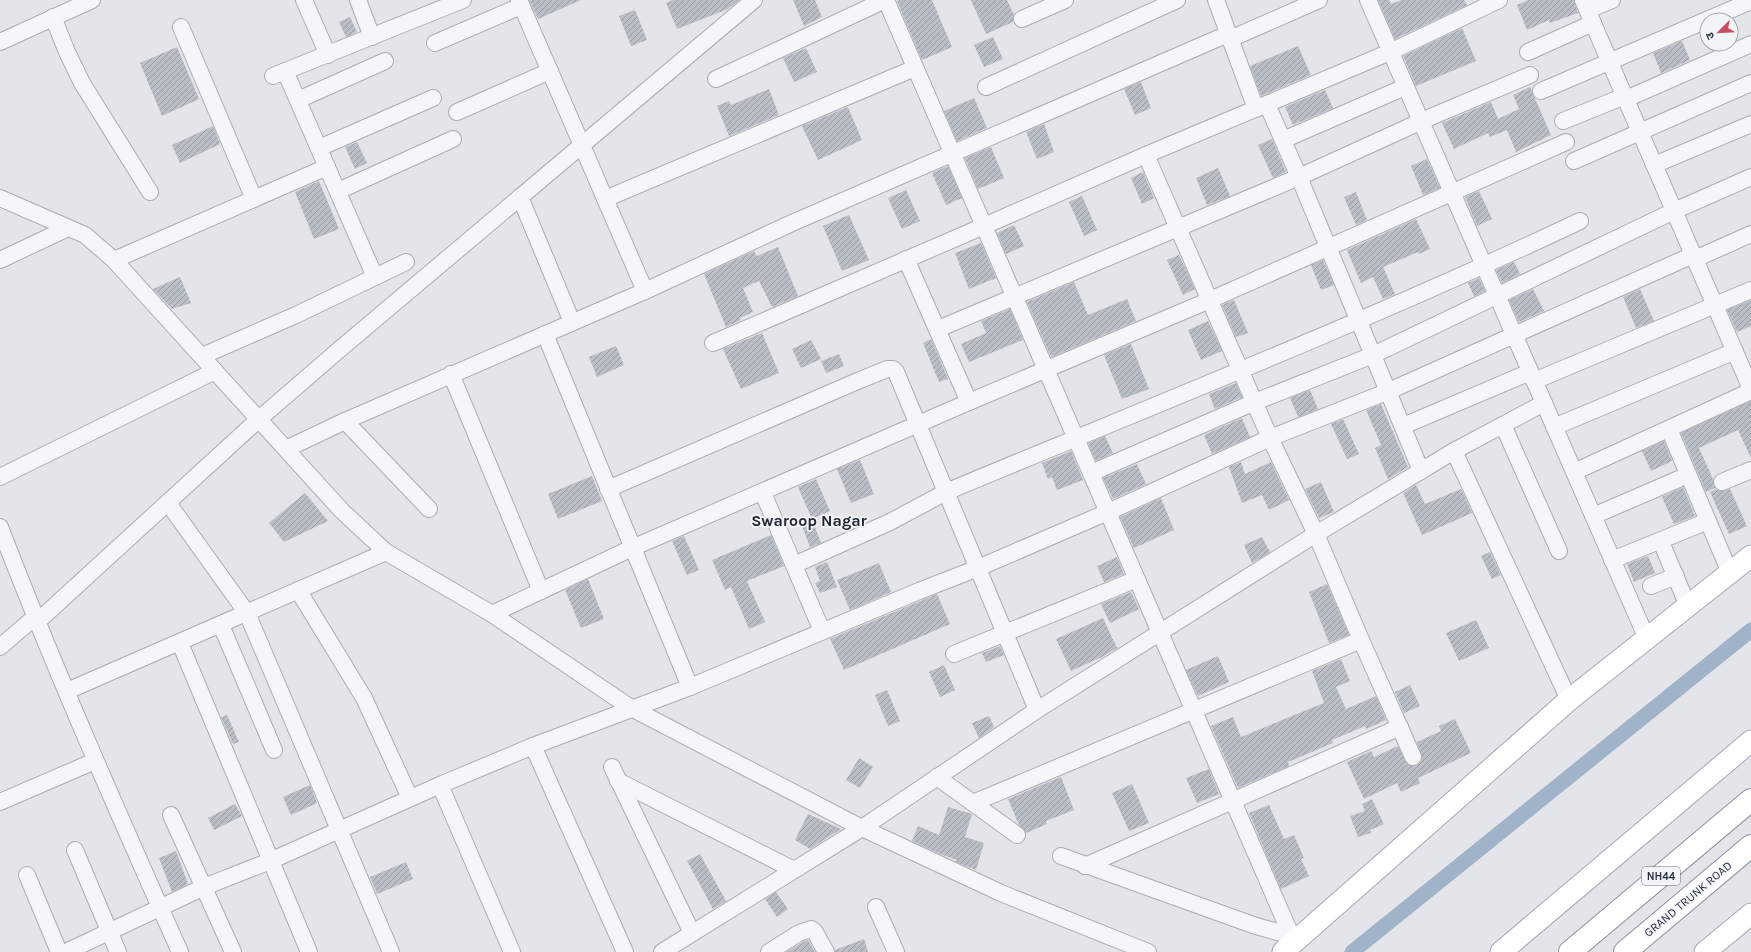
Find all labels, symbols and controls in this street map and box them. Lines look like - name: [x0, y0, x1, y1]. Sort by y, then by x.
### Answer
- north arrow: [1699, 12, 1739, 52]
- text: उ: [1703, 30, 1718, 41]
- district label: Swaroop Nagar: [751, 511, 868, 530]
- street label: GRAND TRUNK ROAD: [1641, 858, 1735, 940]
- road number: NH44: [1642, 867, 1680, 885]

